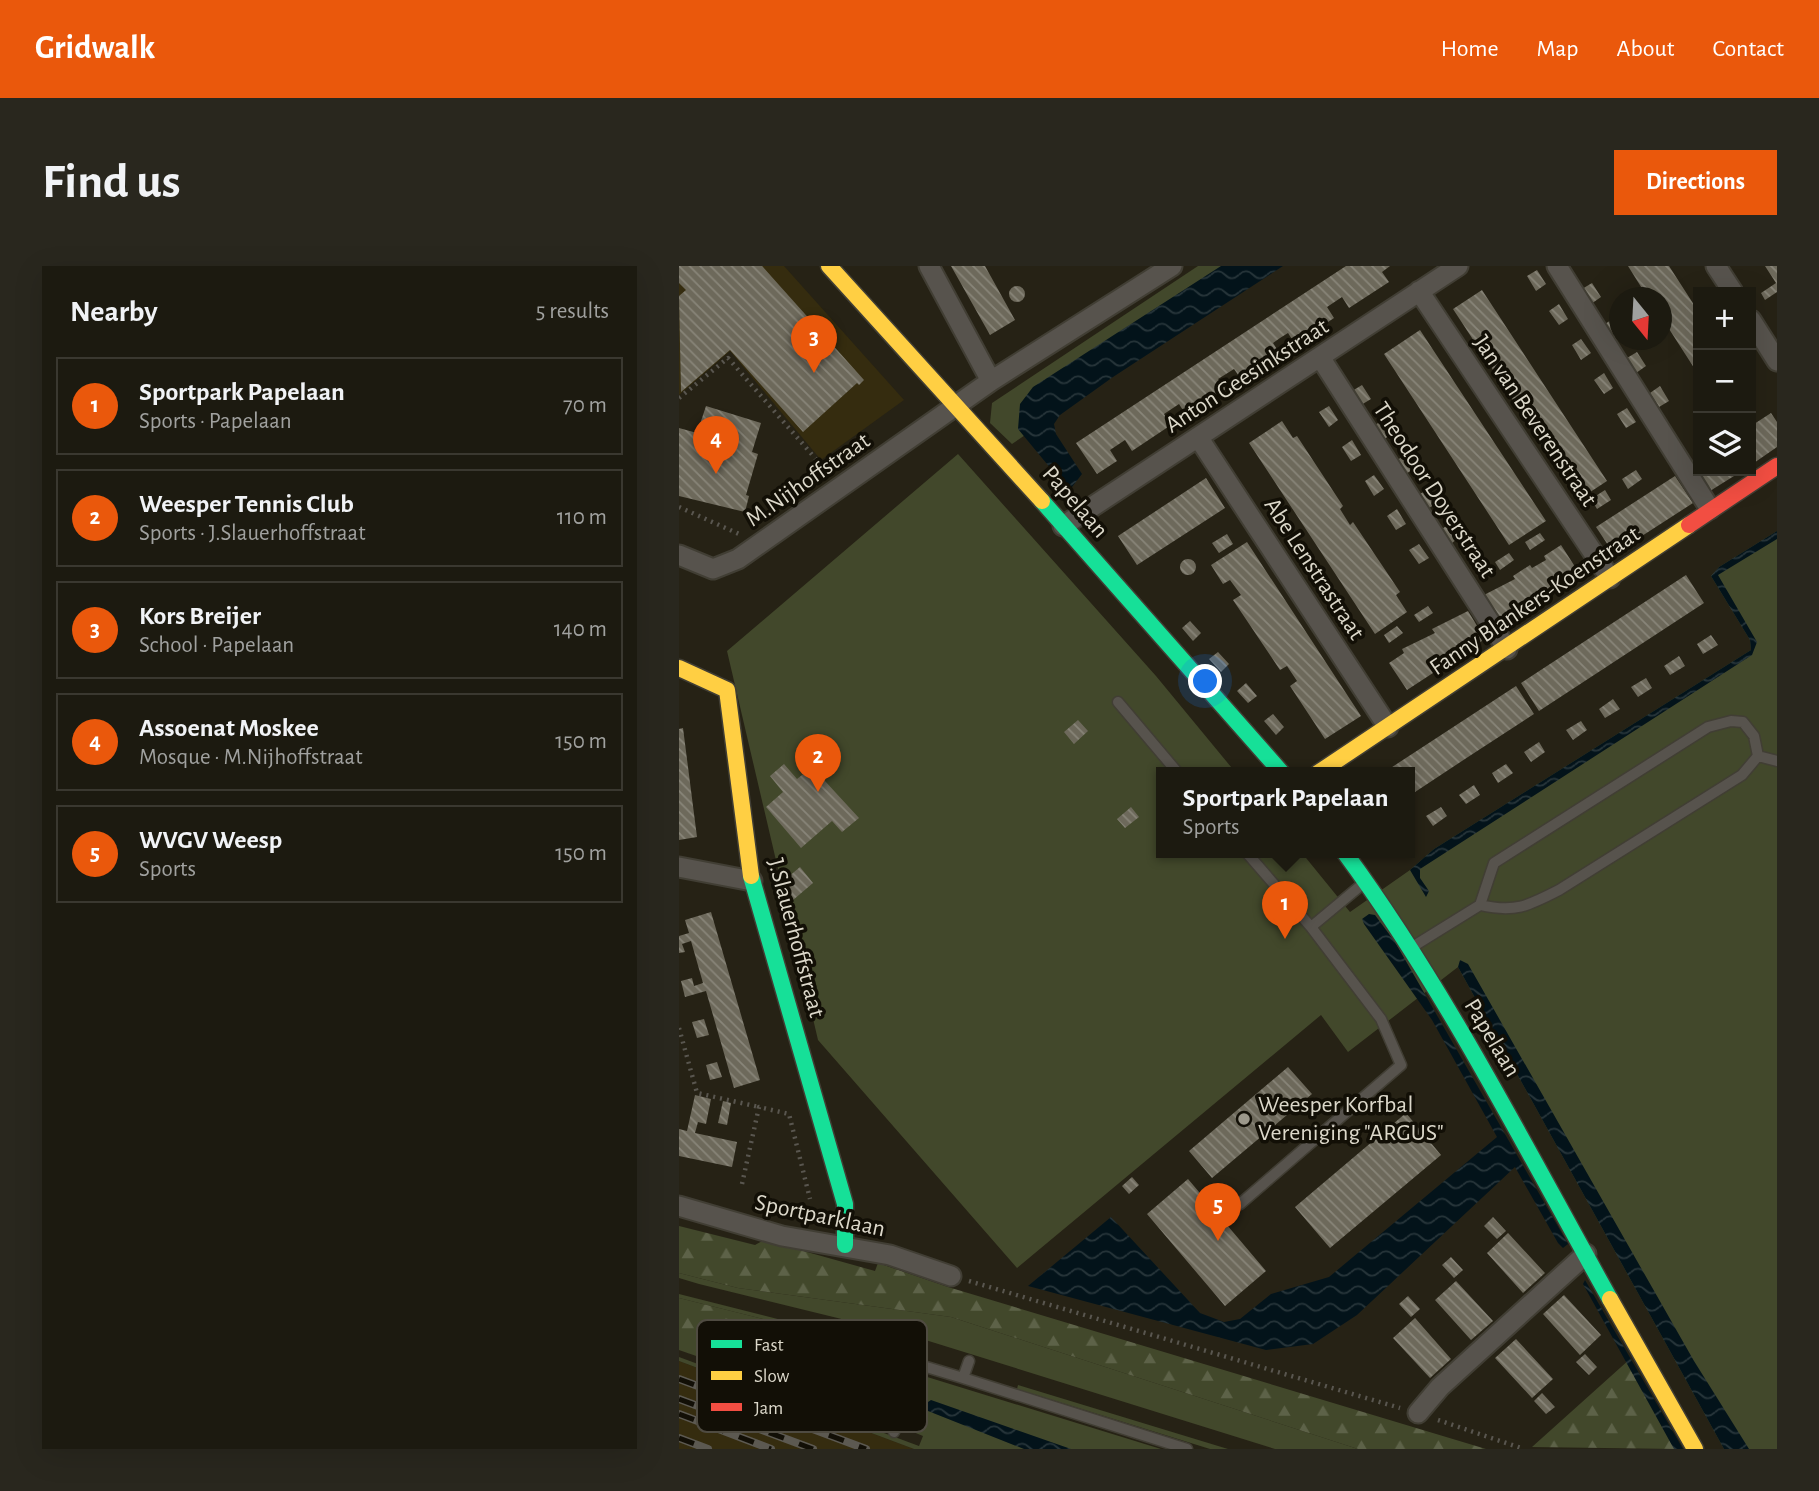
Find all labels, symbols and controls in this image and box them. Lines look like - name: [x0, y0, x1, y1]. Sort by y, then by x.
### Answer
- text: Gridwalk: [35, 32, 155, 65]
- text: Home: [1441, 37, 1499, 61]
- text: Map: [1537, 37, 1579, 61]
- text: About: [1617, 37, 1674, 61]
- text: Contact: [1712, 37, 1784, 61]
- button: Directions: [1614, 150, 1777, 215]
- text: Find us: [42, 158, 181, 207]
- north arrow: [1609, 287, 1672, 350]
- map controls: [1693, 287, 1756, 476]
- button: +: [1693, 287, 1756, 350]
- text: Nearby: [70, 297, 158, 327]
- text: 5 results: [536, 300, 609, 323]
- street label: Anton Geesinkstraat: [1161, 314, 1333, 438]
- pin: 3: [791, 315, 837, 373]
- street label: Jan van Beverenstraat: [1469, 331, 1601, 511]
- button: −: [1693, 350, 1756, 413]
- text: Sportpark Papelaan: [139, 379, 345, 405]
- text: 1: [91, 394, 99, 417]
- text: 70 m: [563, 394, 607, 417]
- street label: Theodoor Doyerstraat: [1368, 398, 1500, 582]
- text: Sports · Papelaan: [139, 410, 292, 433]
- button: layers: [1693, 413, 1756, 476]
- pin: 4: [693, 416, 739, 474]
- street label: M.Nijhoffstraat: [742, 428, 875, 531]
- street label: Papelaan: [1038, 461, 1112, 543]
- text: Weesper Tennis Club: [139, 491, 354, 517]
- street label: Abe Lenstrastraat: [1259, 494, 1369, 644]
- text: 2: [90, 506, 100, 529]
- text: 110 m: [557, 506, 607, 529]
- text: Sports · J.Slauerhoffstraat: [139, 522, 366, 545]
- street label: Fanny Blankers-Koenstraat: [1426, 522, 1645, 680]
- text: Kors Breijer: [139, 603, 261, 629]
- text: 3: [90, 618, 100, 641]
- text: 140 m: [554, 618, 607, 641]
- text: School · Papelaan: [139, 634, 294, 657]
- your location: [1188, 664, 1222, 698]
- text: Assoenat Moskee: [139, 715, 319, 741]
- text: 4: [89, 730, 101, 753]
- text: 150 m: [555, 730, 607, 753]
- pin: 2: [795, 734, 841, 792]
- text: Mosque · M.Nijhoffstraat: [139, 746, 363, 769]
- popup: [1156, 767, 1415, 858]
- text: Sportpark Papelaan: [1183, 785, 1388, 811]
- text: Sports: [1183, 816, 1239, 839]
- text: WVGV Weesp: [139, 827, 282, 853]
- text: 5: [90, 842, 100, 865]
- text: 150 m: [555, 842, 607, 865]
- street label: J.Slauerhoffstraat: [763, 856, 829, 1020]
- text: Sports: [139, 858, 196, 881]
- pin: 1: [1262, 881, 1308, 939]
- street label: Papelaan: [1459, 995, 1525, 1081]
- place label: Weesper Korfbal Vereniging "ARGUS": [1258, 1093, 1444, 1145]
- marker: Weesper Korfbal Vereniging "ARGUS": [1236, 1111, 1252, 1127]
- pin: 5: [1195, 1183, 1241, 1241]
- street label: Sportparklaan: [753, 1190, 887, 1242]
- legend: [697, 1320, 927, 1432]
- text: Fast: [754, 1336, 784, 1355]
- text: Slow: [754, 1367, 790, 1386]
- text: Jam: [754, 1399, 783, 1418]

